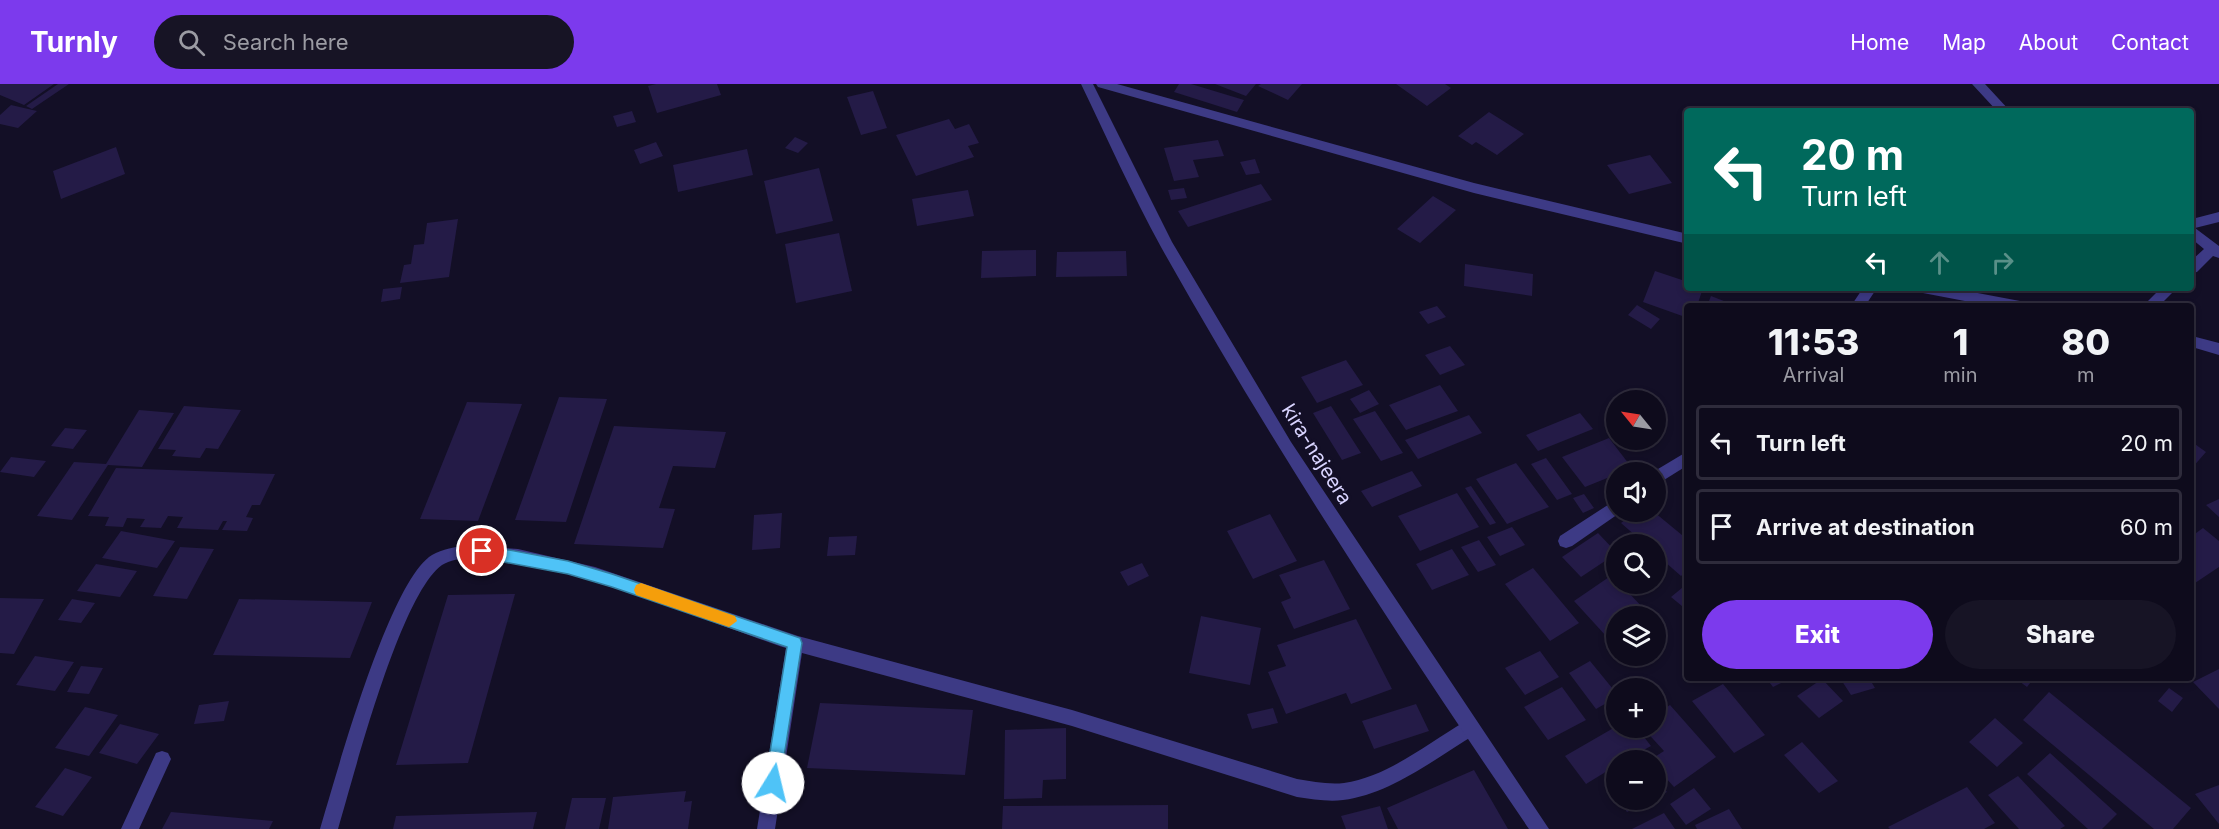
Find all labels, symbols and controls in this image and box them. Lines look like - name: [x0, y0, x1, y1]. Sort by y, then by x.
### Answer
- search box: [154, 15, 574, 69]
- text: Turnly: [30, 25, 118, 59]
- icon: search: [175, 26, 208, 59]
- text: Search here: [223, 29, 349, 55]
- text: Home: [1850, 30, 1909, 55]
- text: Map: [1942, 30, 1986, 55]
- text: About: [2019, 30, 2078, 55]
- text: Contact: [2111, 30, 2189, 55]
- text: 20 m: [1801, 129, 1904, 180]
- icon: left: [1702, 132, 1780, 210]
- text: Turn left: [1801, 180, 1907, 213]
- icon: left: [1860, 246, 1893, 279]
- icon: ahead: [1923, 246, 1956, 279]
- icon: right: [1986, 246, 2019, 279]
- text: 11:53: [1768, 320, 1859, 364]
- text: 1: [1952, 320, 1968, 364]
- text: 80: [2061, 320, 2110, 364]
- text: Arrival: [1783, 363, 1844, 387]
- text: min: [1943, 363, 1977, 387]
- text: m: [2077, 363, 2094, 387]
- north arrow: [1606, 390, 1666, 450]
- map controls: [1606, 390, 1666, 810]
- street label: kira-najeera: [1277, 399, 1357, 509]
- icon: left: [1705, 426, 1738, 459]
- text: Turn left: [1756, 430, 1846, 456]
- text: 20 m: [2120, 430, 2173, 456]
- button: sound: [1606, 462, 1666, 522]
- icon: arrive: [1705, 510, 1738, 543]
- text: Arrive at destination: [1756, 514, 1975, 540]
- text: 60 m: [2120, 514, 2173, 540]
- pin: [456, 525, 507, 576]
- icon: arrive: [465, 534, 498, 567]
- button: search: [1606, 534, 1666, 594]
- button: Exit: [1702, 600, 1933, 669]
- button: Share: [1945, 600, 2176, 669]
- button: layers: [1606, 606, 1666, 666]
- button: +: [1606, 678, 1666, 738]
- button: −: [1606, 750, 1666, 810]
- position arrow: [741, 751, 805, 815]

